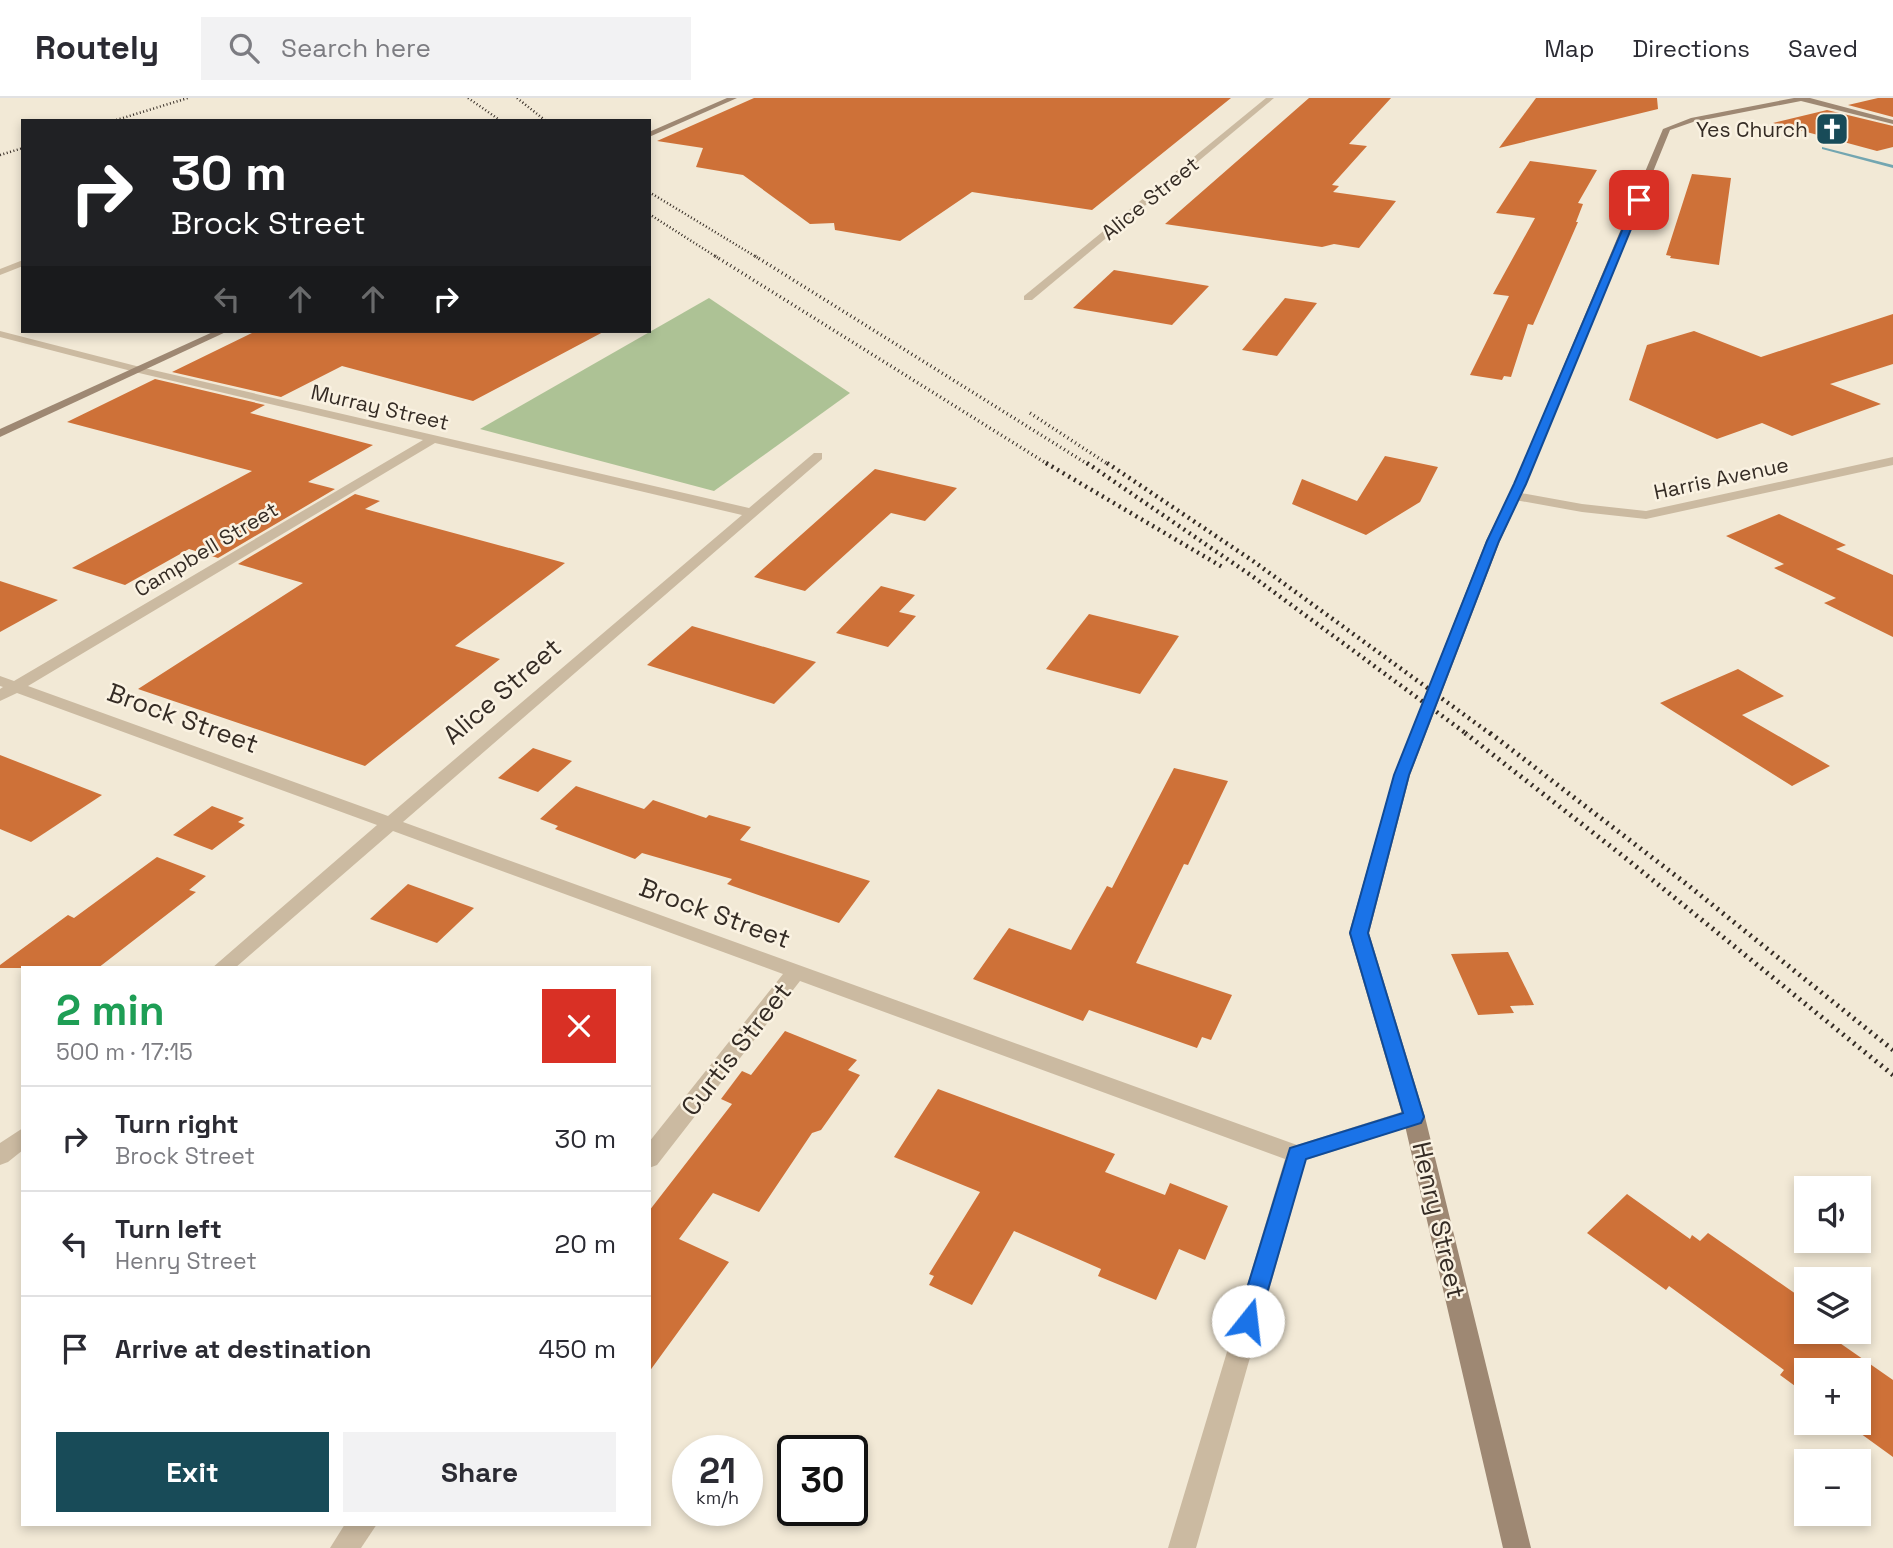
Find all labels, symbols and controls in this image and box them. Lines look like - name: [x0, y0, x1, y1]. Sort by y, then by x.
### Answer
- search box: [201, 17, 691, 80]
- text: Routely: [35, 27, 159, 69]
- icon: search: [225, 29, 263, 67]
- text: Search here: [281, 31, 431, 65]
- text: Map: [1544, 33, 1594, 64]
- text: Directions: [1632, 33, 1750, 64]
- text: Saved: [1788, 33, 1858, 64]
- church icon: Yes Church: [1813, 110, 1851, 148]
- place label: Yes Church: [1696, 116, 1808, 143]
- text: 30 m: [171, 142, 287, 204]
- icon: right: [56, 147, 147, 238]
- street label: Alice Street: [1096, 150, 1204, 246]
- pin: [1609, 170, 1669, 230]
- icon: arrive: [1620, 181, 1658, 219]
- text: Brock Street: [171, 203, 366, 243]
- icon: left: [208, 280, 246, 318]
- icon: ahead: [281, 280, 319, 318]
- icon: ahead: [354, 280, 392, 318]
- icon: right: [427, 280, 465, 318]
- street label: Murray Street: [308, 378, 452, 436]
- street label: Harris Avenue: [1651, 451, 1791, 505]
- street label: Campbell Street: [129, 495, 283, 603]
- street label: Alice Street: [436, 630, 568, 752]
- street label: Brock Street: [103, 675, 263, 761]
- street label: Brock Street: [635, 870, 795, 956]
- street label: Curtis Street: [673, 975, 799, 1123]
- text: 2 min: [56, 984, 165, 1037]
- button: close: [542, 989, 616, 1063]
- text: 500 m · 17:15: [56, 1037, 193, 1067]
- text: Turn right: [115, 1107, 239, 1141]
- icon: right: [56, 1120, 94, 1158]
- text: 30 m: [555, 1122, 616, 1156]
- street label: Henry Street: [1404, 1138, 1474, 1302]
- text: Brock Street: [115, 1141, 255, 1171]
- map controls: [1794, 1176, 1871, 1526]
- button: sound: [1794, 1176, 1871, 1253]
- text: Turn left: [115, 1212, 222, 1246]
- icon: left: [56, 1225, 94, 1263]
- text: 20 m: [555, 1227, 616, 1261]
- text: Henry Street: [115, 1246, 257, 1276]
- button: layers: [1794, 1267, 1871, 1344]
- position arrow: [1211, 1284, 1285, 1358]
- icon: arrive: [56, 1330, 94, 1368]
- text: Arrive at destination: [115, 1332, 372, 1366]
- text: 450 m: [538, 1332, 616, 1366]
- button: +: [1794, 1358, 1871, 1435]
- button: Exit: [56, 1432, 329, 1512]
- button: Share: [343, 1432, 616, 1512]
- speed limit sign: 30: [777, 1435, 868, 1526]
- text: 21: [699, 1449, 736, 1493]
- button: −: [1794, 1449, 1871, 1526]
- text: km/h: [696, 1486, 739, 1509]

